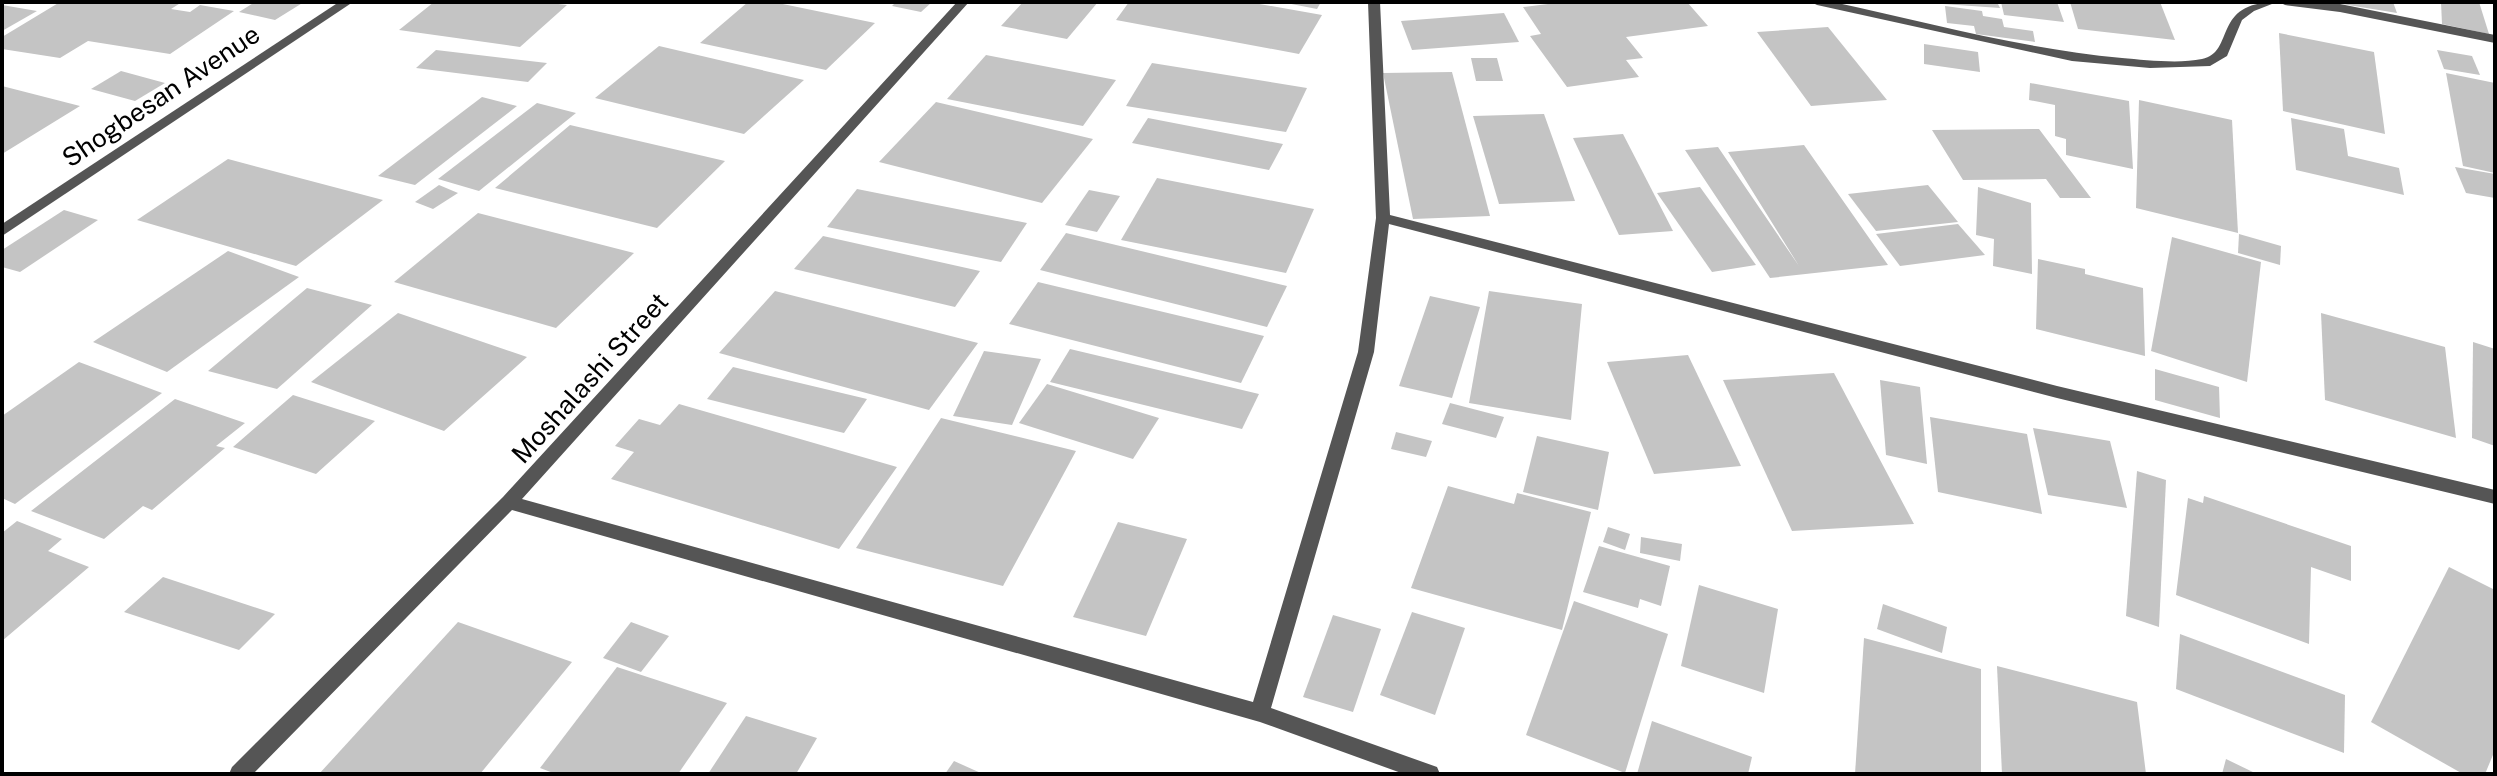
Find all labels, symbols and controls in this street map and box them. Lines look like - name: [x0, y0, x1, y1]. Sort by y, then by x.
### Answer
- street label: Shogbesan Avenue: [56, 18, 265, 173]
- street label: Moshalashi Street: [505, 286, 674, 469]

